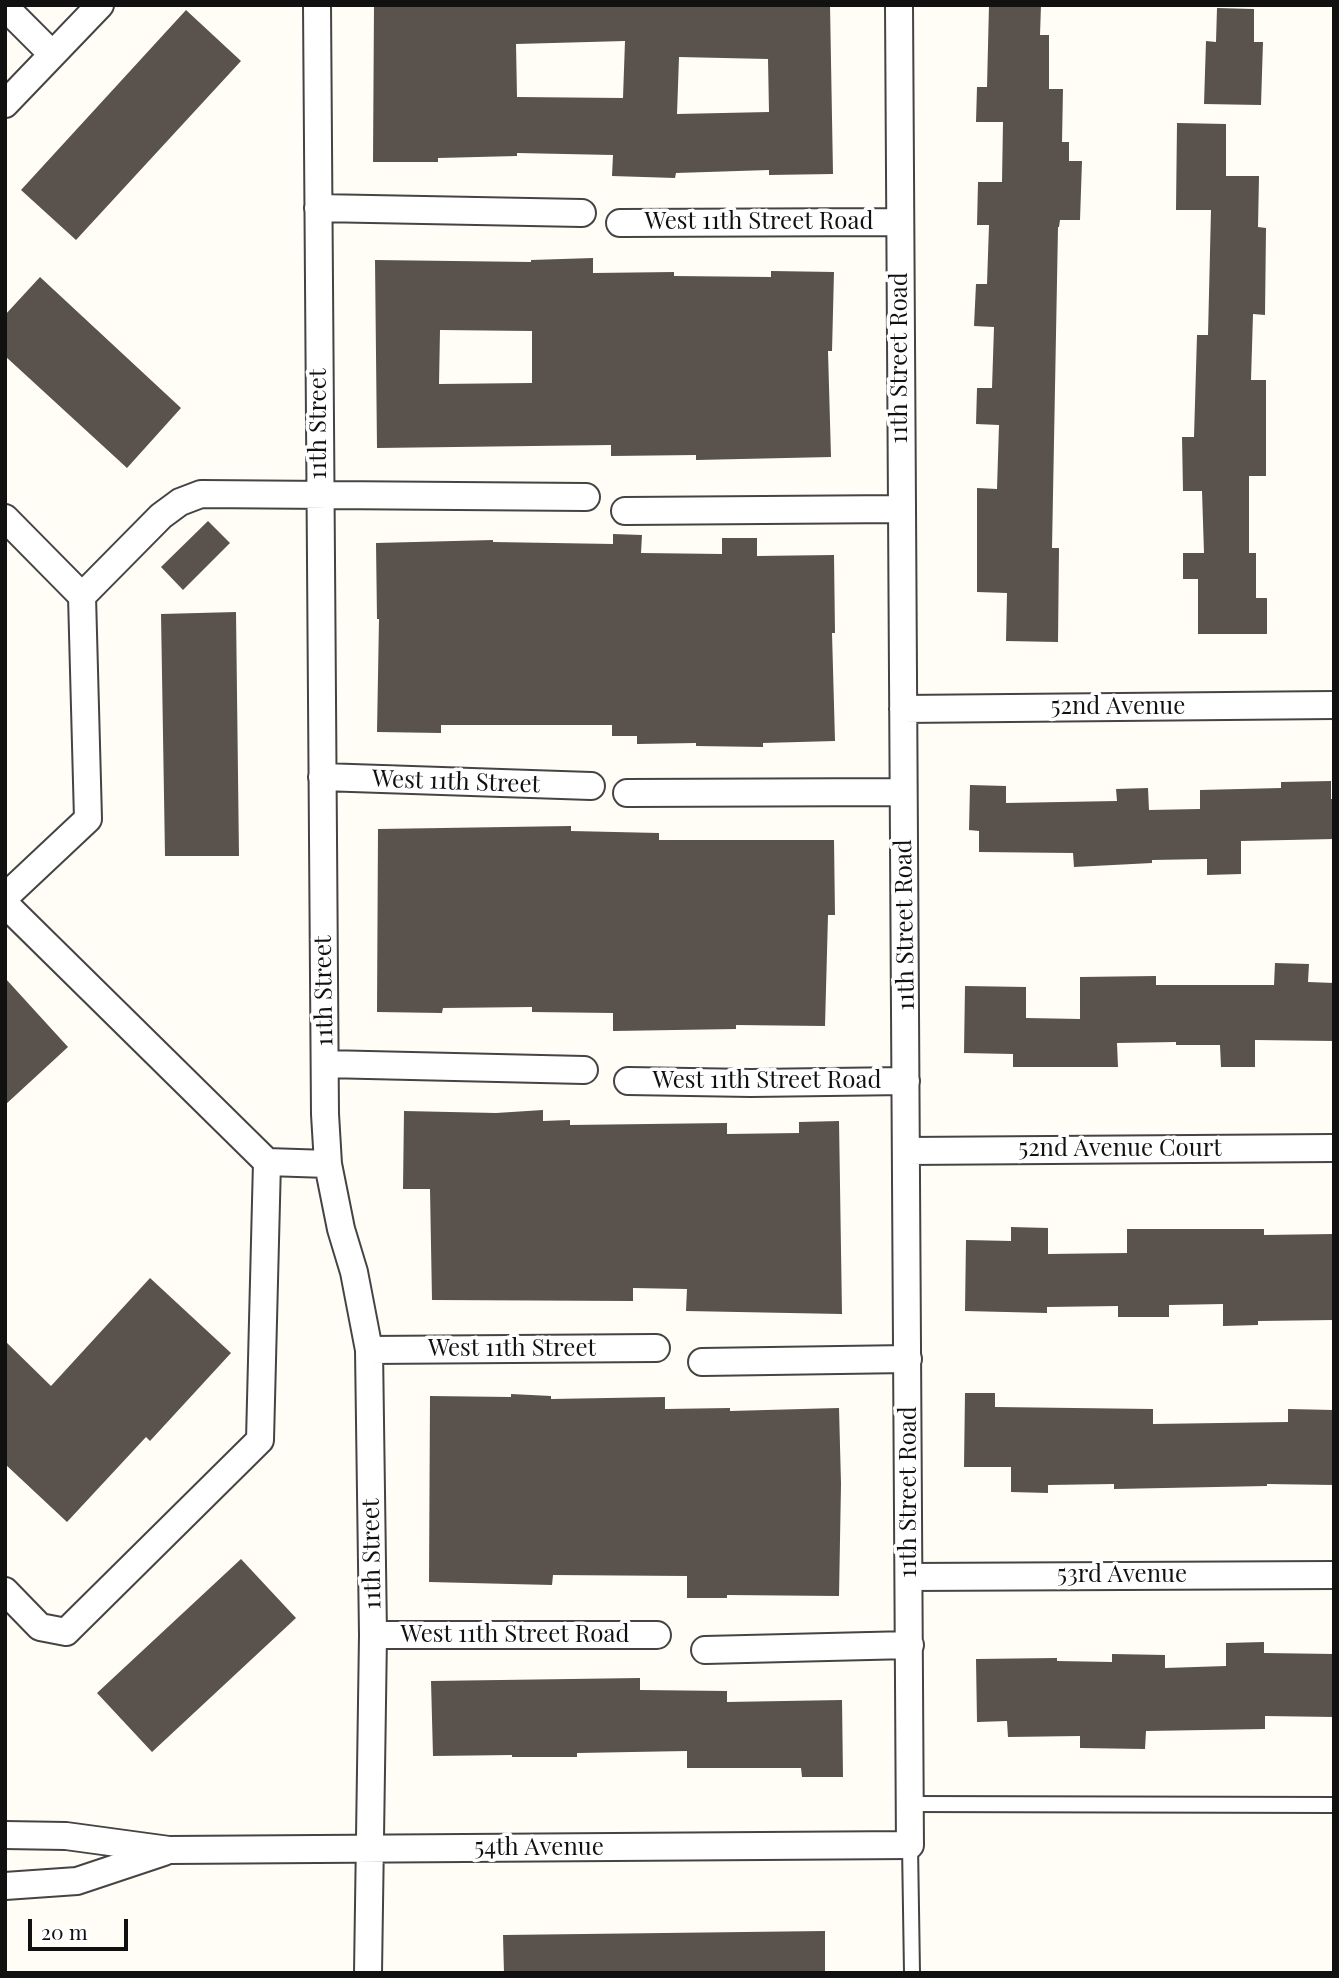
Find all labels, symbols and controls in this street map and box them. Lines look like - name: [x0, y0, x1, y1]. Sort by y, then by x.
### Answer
- street label: West 11th Street Road: [645, 208, 873, 236]
- street label: 11th Street Road: [886, 272, 914, 444]
- street label: 11th Street: [305, 369, 333, 479]
- street label: 52nd Avenue: [1051, 693, 1185, 721]
- street label: West 11th Street: [371, 765, 541, 799]
- street label: 11th Street Road: [889, 839, 921, 1011]
- street label: 11th Street: [309, 935, 339, 1047]
- street label: West 11th Street Road: [653, 1067, 881, 1095]
- street label: 52nd Avenue Court: [1018, 1135, 1222, 1163]
- street label: West 11th Street: [428, 1335, 596, 1363]
- street label: 11th Street Road: [895, 1406, 923, 1578]
- street label: 11th Street: [357, 1498, 387, 1610]
- street label: 53rd Avenue: [1057, 1561, 1187, 1589]
- street label: West 11th Street Road: [401, 1621, 629, 1649]
- street label: 54th Avenue: [474, 1834, 604, 1862]
- scale bar: [32, 1904, 131, 1948]
- text: 20 m: [41, 1917, 88, 1945]

